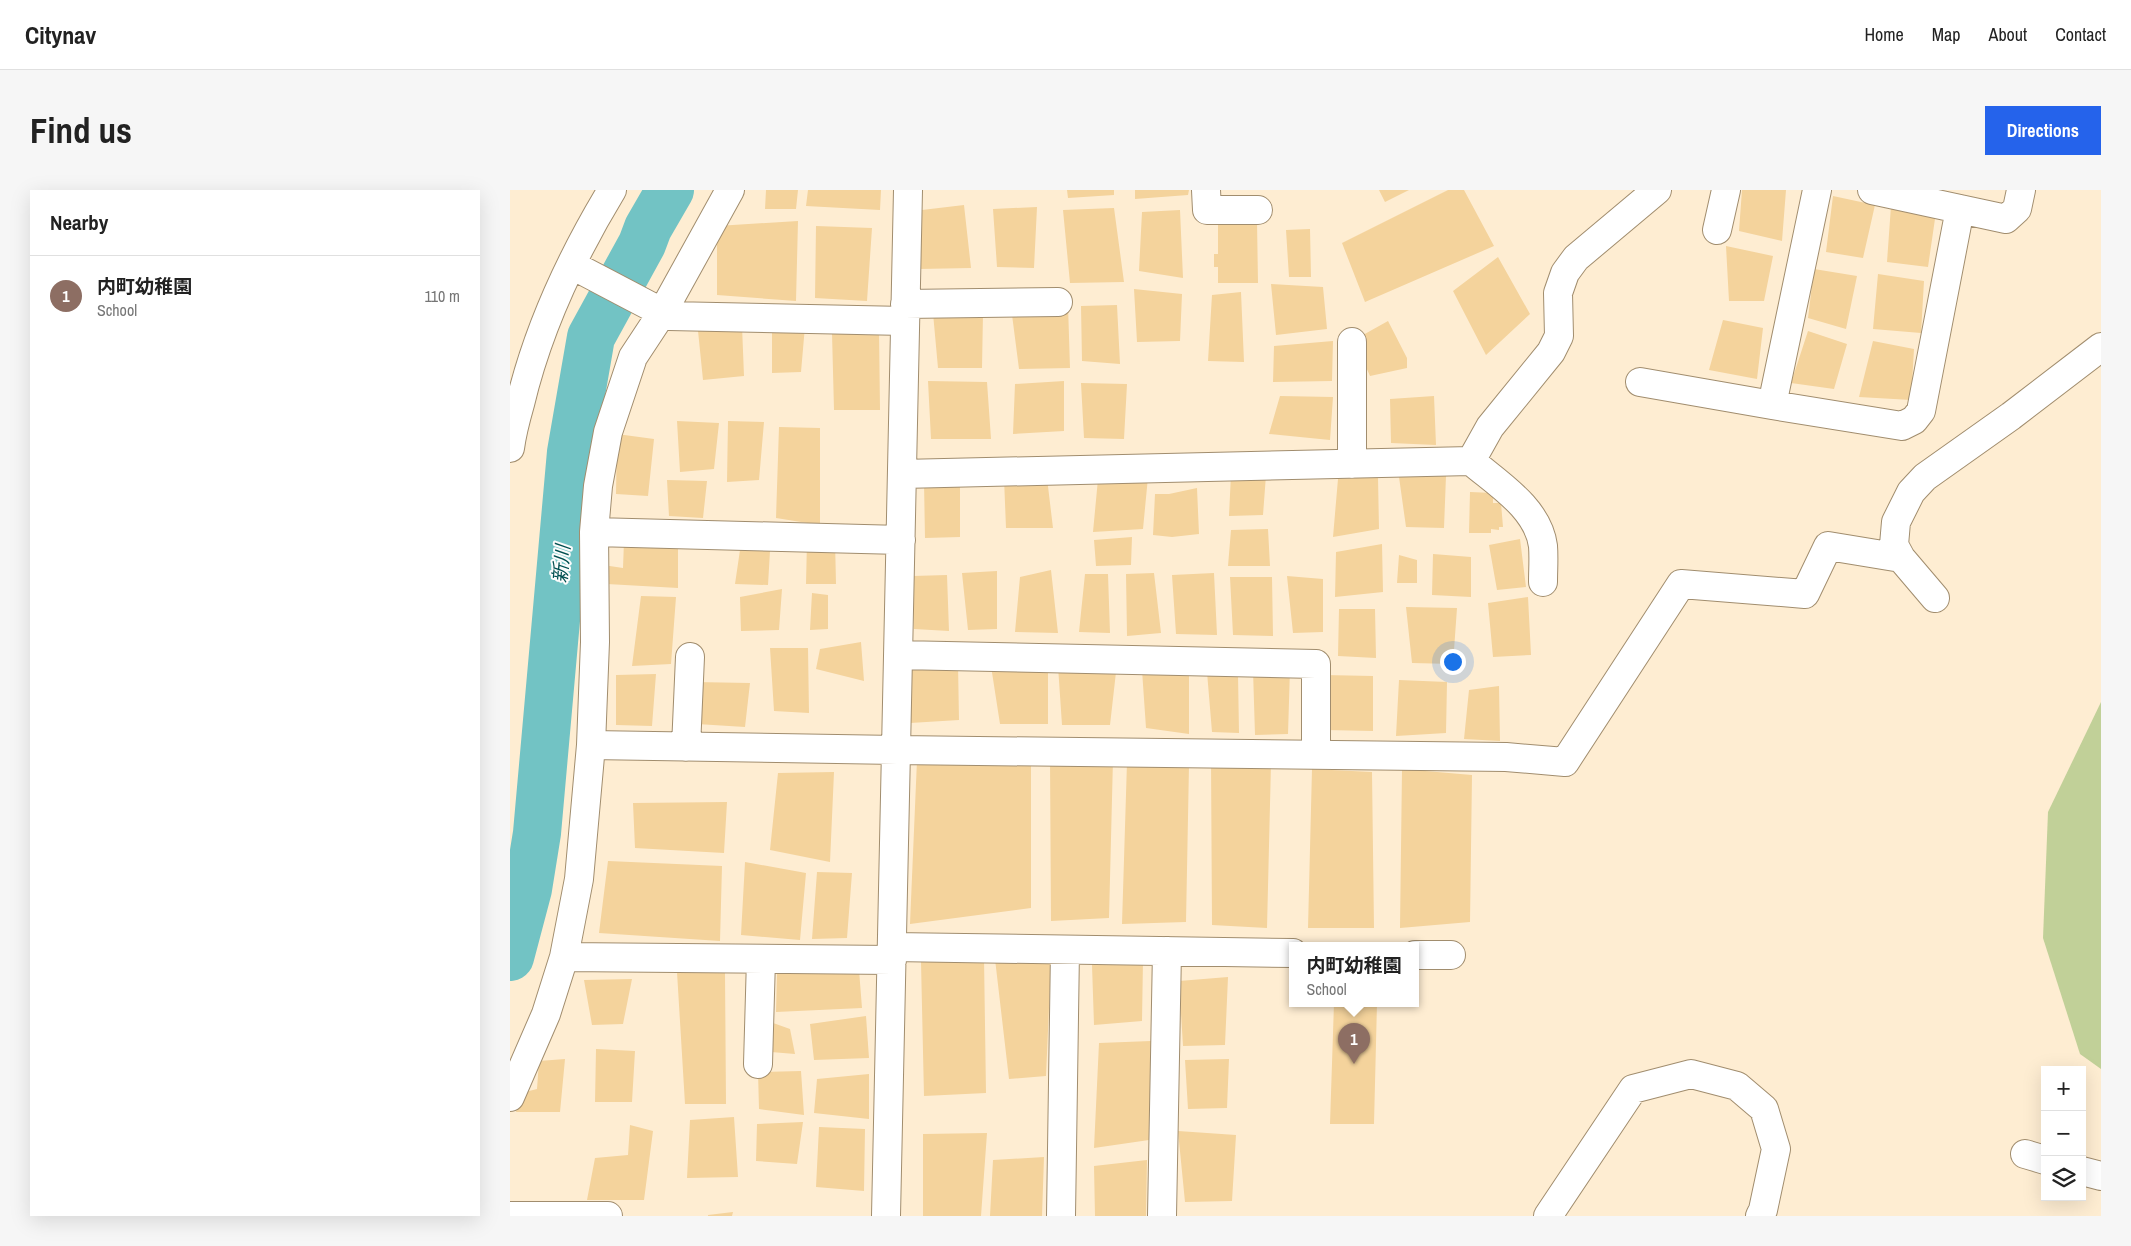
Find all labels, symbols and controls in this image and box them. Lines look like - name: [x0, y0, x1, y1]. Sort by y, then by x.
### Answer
- text: Citynav: [25, 19, 96, 51]
- text: Home: [1864, 22, 1904, 47]
- text: Map: [1932, 22, 1961, 47]
- text: About: [1989, 22, 2027, 47]
- text: Contact: [2055, 22, 2106, 47]
- button: Directions: [1985, 106, 2101, 155]
- text: Find us: [30, 107, 132, 154]
- text: Nearby: [50, 208, 108, 237]
- text: 内町幼稚園: [97, 273, 192, 299]
- text: 1: [62, 285, 70, 307]
- text: 110 m: [424, 285, 460, 307]
- text: School: [97, 299, 137, 321]
- water label: 新川: [546, 542, 576, 584]
- your location: [1440, 649, 1466, 675]
- popup: [1289, 942, 1419, 1007]
- text: 内町幼稚園: [1306, 952, 1402, 978]
- text: School: [1306, 978, 1347, 1000]
- pin: 1: [1338, 1023, 1370, 1064]
- map controls: [2041, 1066, 2086, 1201]
- button: +: [2041, 1066, 2086, 1111]
- button: −: [2041, 1111, 2086, 1156]
- button: layers: [2041, 1156, 2086, 1201]

